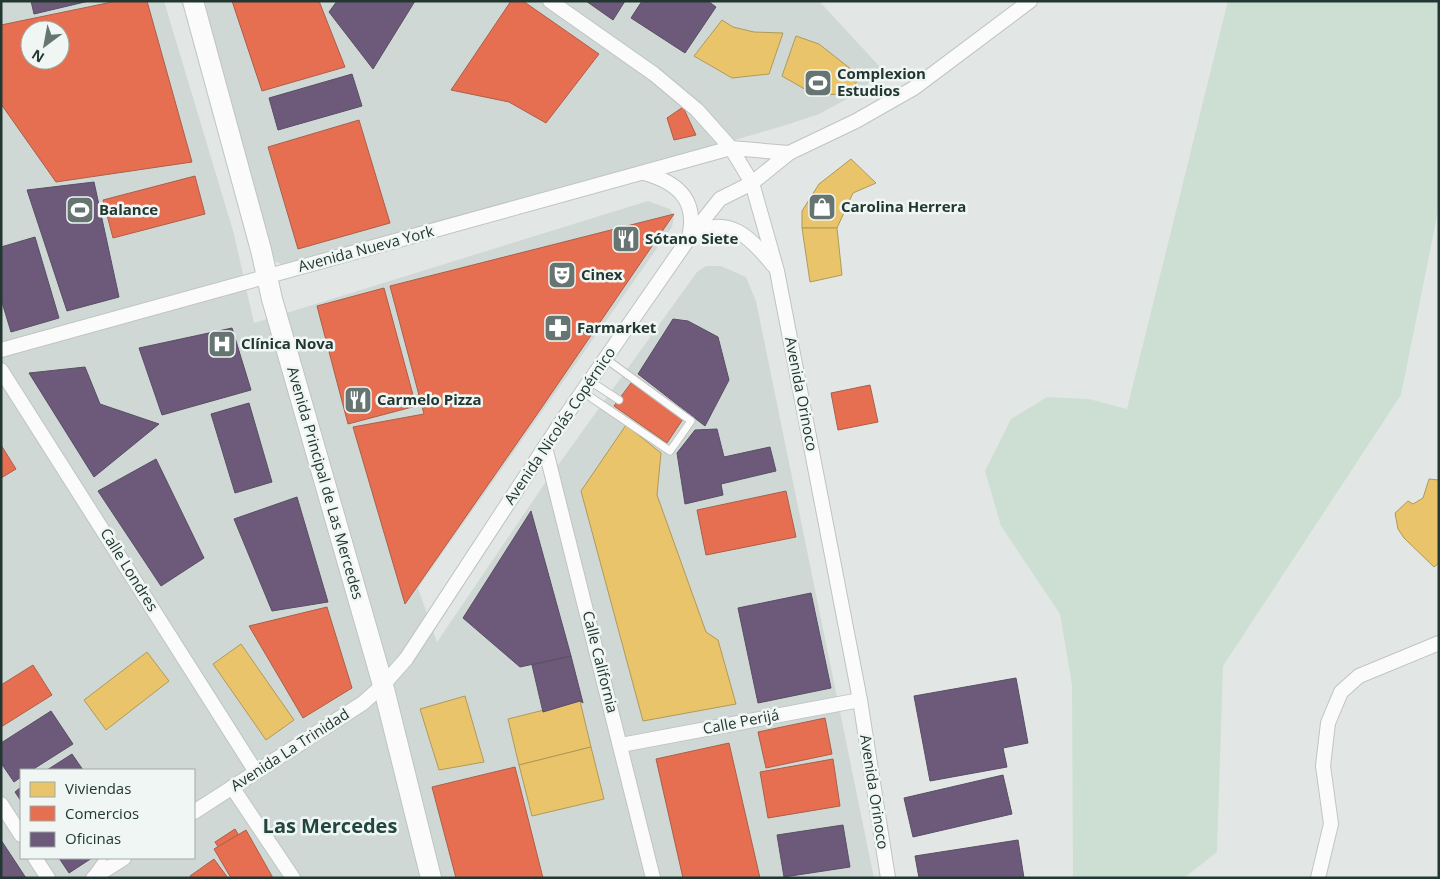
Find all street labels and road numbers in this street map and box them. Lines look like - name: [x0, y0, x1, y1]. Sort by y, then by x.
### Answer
- street label: Avenida Nueva York: [296, 220, 436, 276]
- street label: Avenida Orinoco: [781, 335, 823, 453]
- street label: Avenida Nicolás Copérnico: [499, 343, 619, 508]
- street label: Avenida Principal de Las Mercedes: [283, 364, 369, 601]
- street label: Calle Londres: [96, 524, 163, 615]
- street label: Calle California: [579, 609, 623, 715]
- street label: Avenida La Trinidad: [226, 703, 353, 795]
- street label: Calle Perijá: [701, 704, 781, 738]
- street label: Avenida Orinoco: [856, 733, 894, 851]

